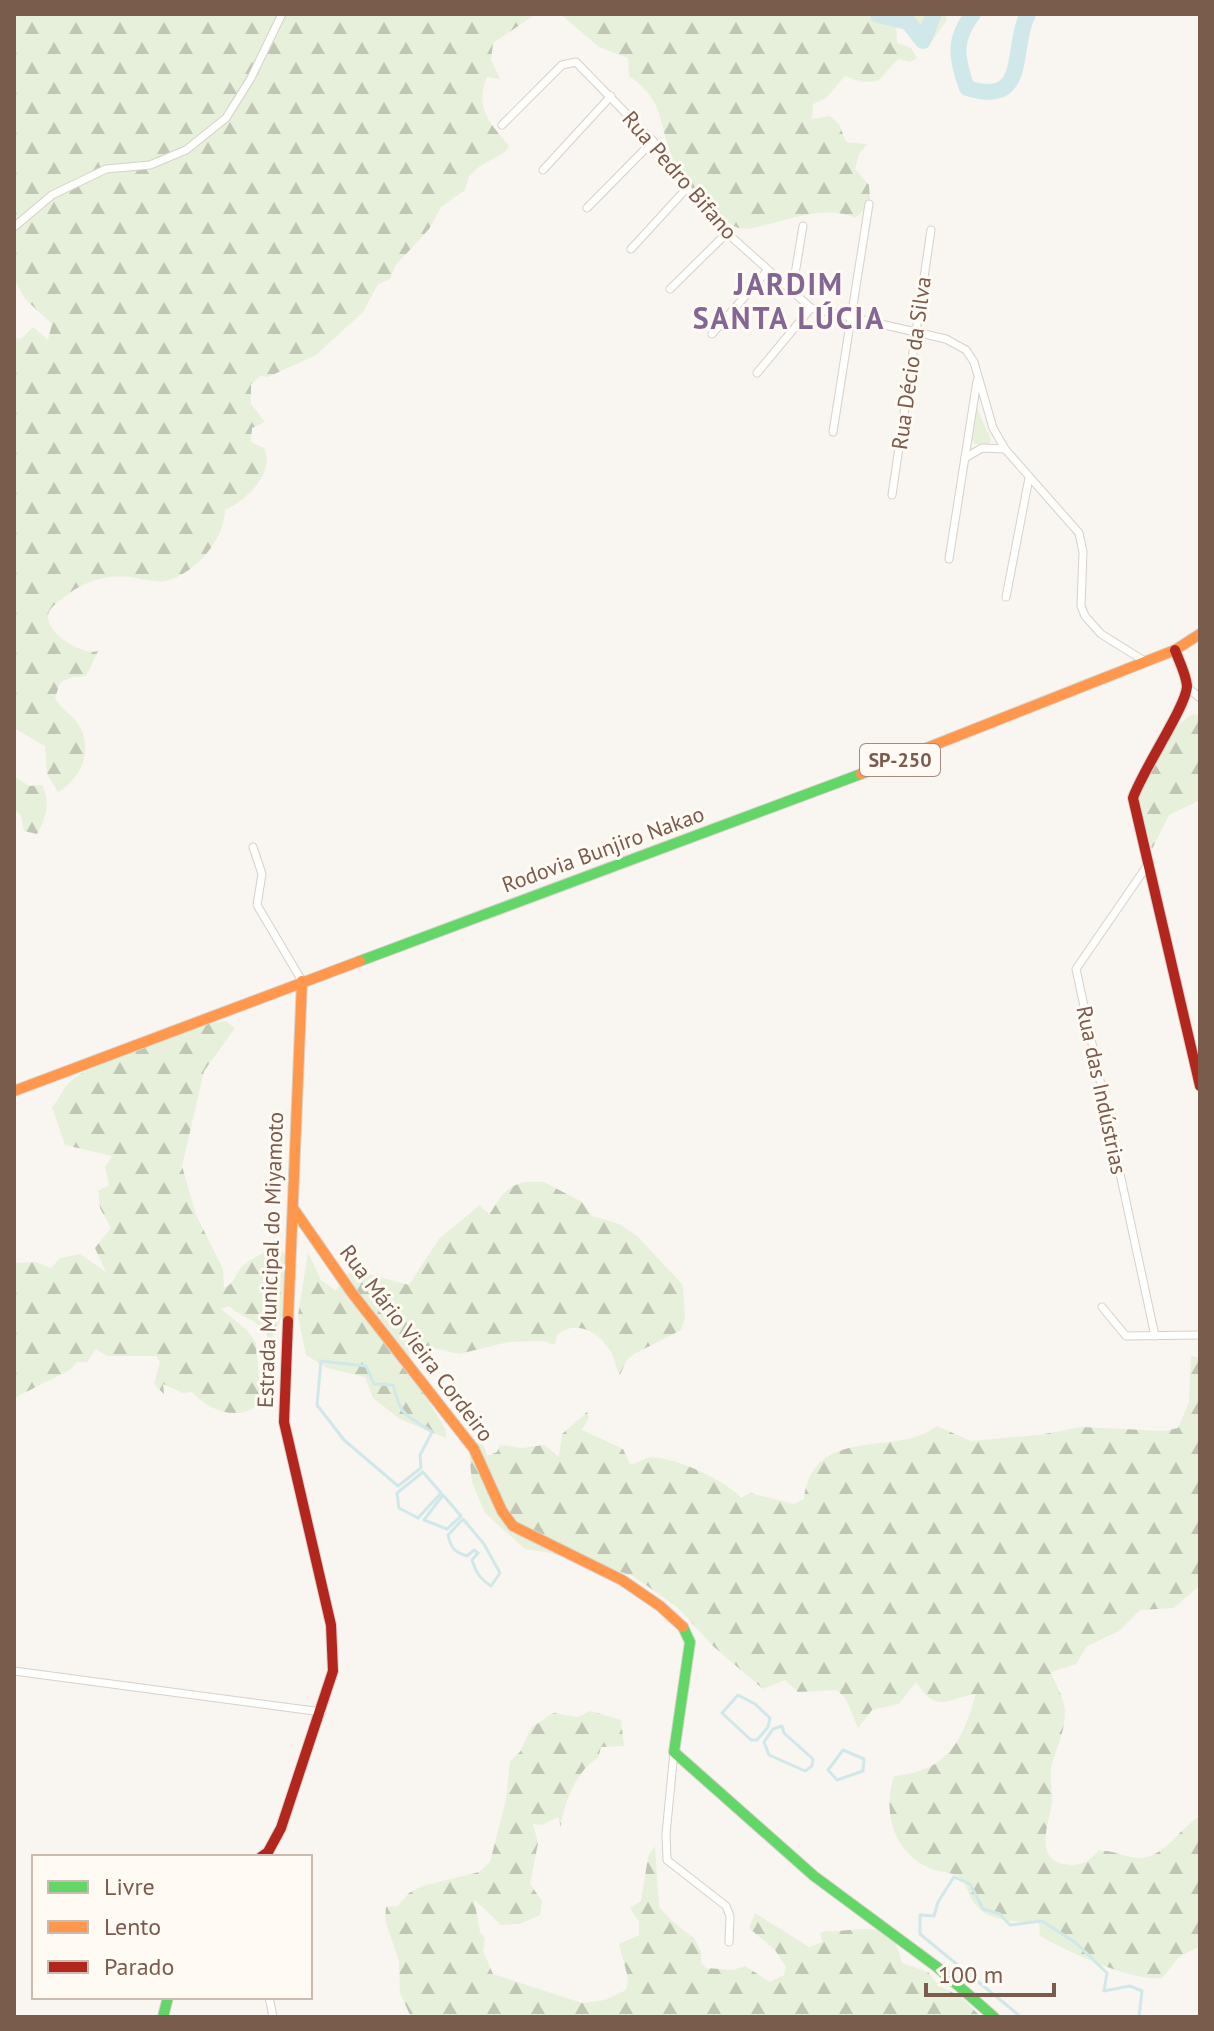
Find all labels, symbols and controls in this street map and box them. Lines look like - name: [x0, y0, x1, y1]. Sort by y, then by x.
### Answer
- street label: Rua Pedro Bifano: [616, 105, 744, 245]
- district label: JARDIM SANTA LÚCIA: [693, 264, 885, 337]
- street label: Rua Décio da Silva: [885, 275, 937, 451]
- road number: SP-250: [860, 744, 940, 776]
- street label: Rodovia Bunjiro Nakao: [498, 799, 708, 899]
- street label: Rua das Indústrias: [1070, 1003, 1134, 1177]
- street label: Estrada Municipal do Miyamoto: [251, 1111, 289, 1409]
- street label: Rua Mário Vieira Cordeiro: [334, 1239, 500, 1447]
- legend: [32, 1855, 312, 1999]
- text: Livre: [104, 1871, 155, 1902]
- text: Lento: [104, 1911, 161, 1942]
- scale bar: [926, 1947, 1054, 1997]
- text: Parado: [104, 1951, 174, 1982]
- text: 100 m: [938, 1959, 1003, 1990]

